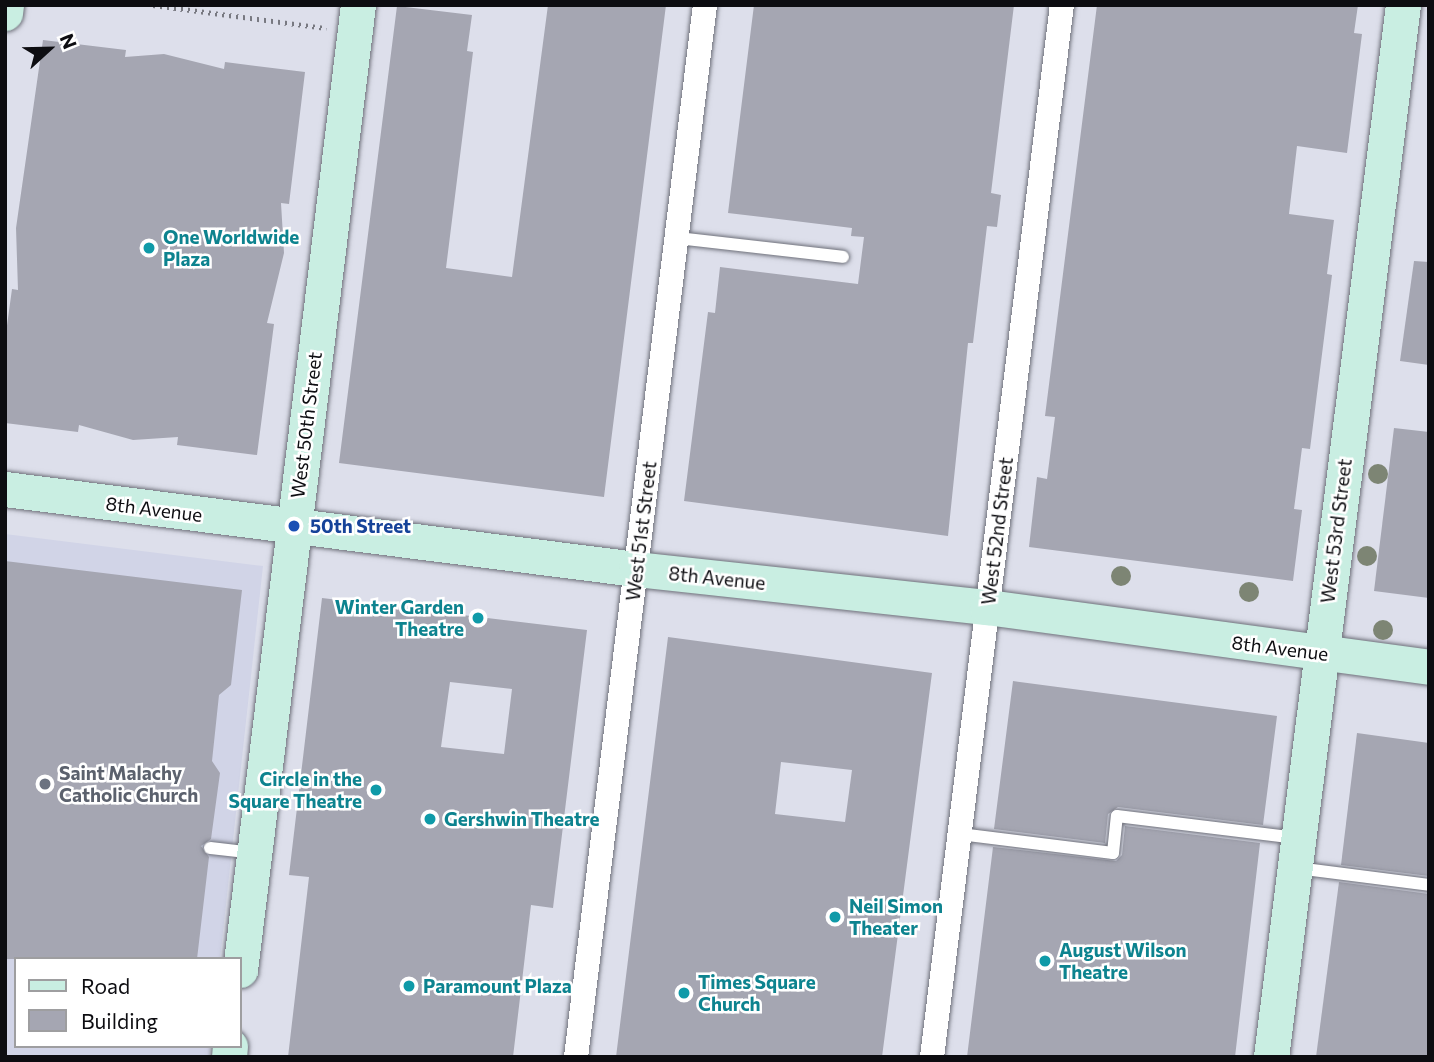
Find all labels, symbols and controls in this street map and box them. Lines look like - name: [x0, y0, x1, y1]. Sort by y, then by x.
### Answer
- north arrow: [14, 14, 84, 84]
- text: N: [56, 30, 82, 52]
- place label: One Worldwide Plaza: [163, 226, 299, 270]
- marker: One Worldwide Plaza: [141, 240, 157, 256]
- street label: West 50th Street: [286, 350, 326, 500]
- street label: West 52nd Street: [977, 456, 1017, 606]
- street label: West 53rd Street: [1316, 457, 1356, 605]
- street label: West 51st Street: [621, 460, 661, 602]
- street label: 8th Avenue: [104, 492, 204, 526]
- place label: 50th Street: [310, 515, 411, 537]
- marker: 50th Street: [284, 516, 304, 536]
- street label: 8th Avenue: [667, 562, 767, 594]
- place label: Winter Garden Theatre: [335, 596, 464, 640]
- marker: Winter Garden Theatre: [470, 610, 486, 626]
- street label: 8th Avenue: [1230, 631, 1330, 665]
- place label: Saint Malachy Catholic Church: [59, 762, 198, 806]
- place label: Circle in the Square Theatre: [228, 768, 362, 812]
- marker: Saint Malachy Catholic Church: [37, 776, 53, 792]
- marker: Circle in the Square Theatre: [368, 782, 384, 798]
- place label: Gershwin Theatre: [444, 808, 600, 830]
- marker: Gershwin Theatre: [422, 811, 438, 827]
- place label: Neil Simon Theater: [849, 895, 943, 939]
- marker: Neil Simon Theater: [827, 909, 843, 925]
- place label: August Wilson Theatre: [1059, 939, 1187, 983]
- marker: August Wilson Theatre: [1037, 953, 1053, 969]
- legend: [14, 957, 242, 1048]
- place label: Times Square Church: [698, 971, 816, 1015]
- text: Road: [81, 973, 130, 998]
- place label: Paramount Plaza: [423, 975, 572, 997]
- marker: Paramount Plaza: [401, 978, 417, 994]
- marker: Times Square Church: [676, 985, 692, 1001]
- text: Building: [81, 1008, 158, 1033]

